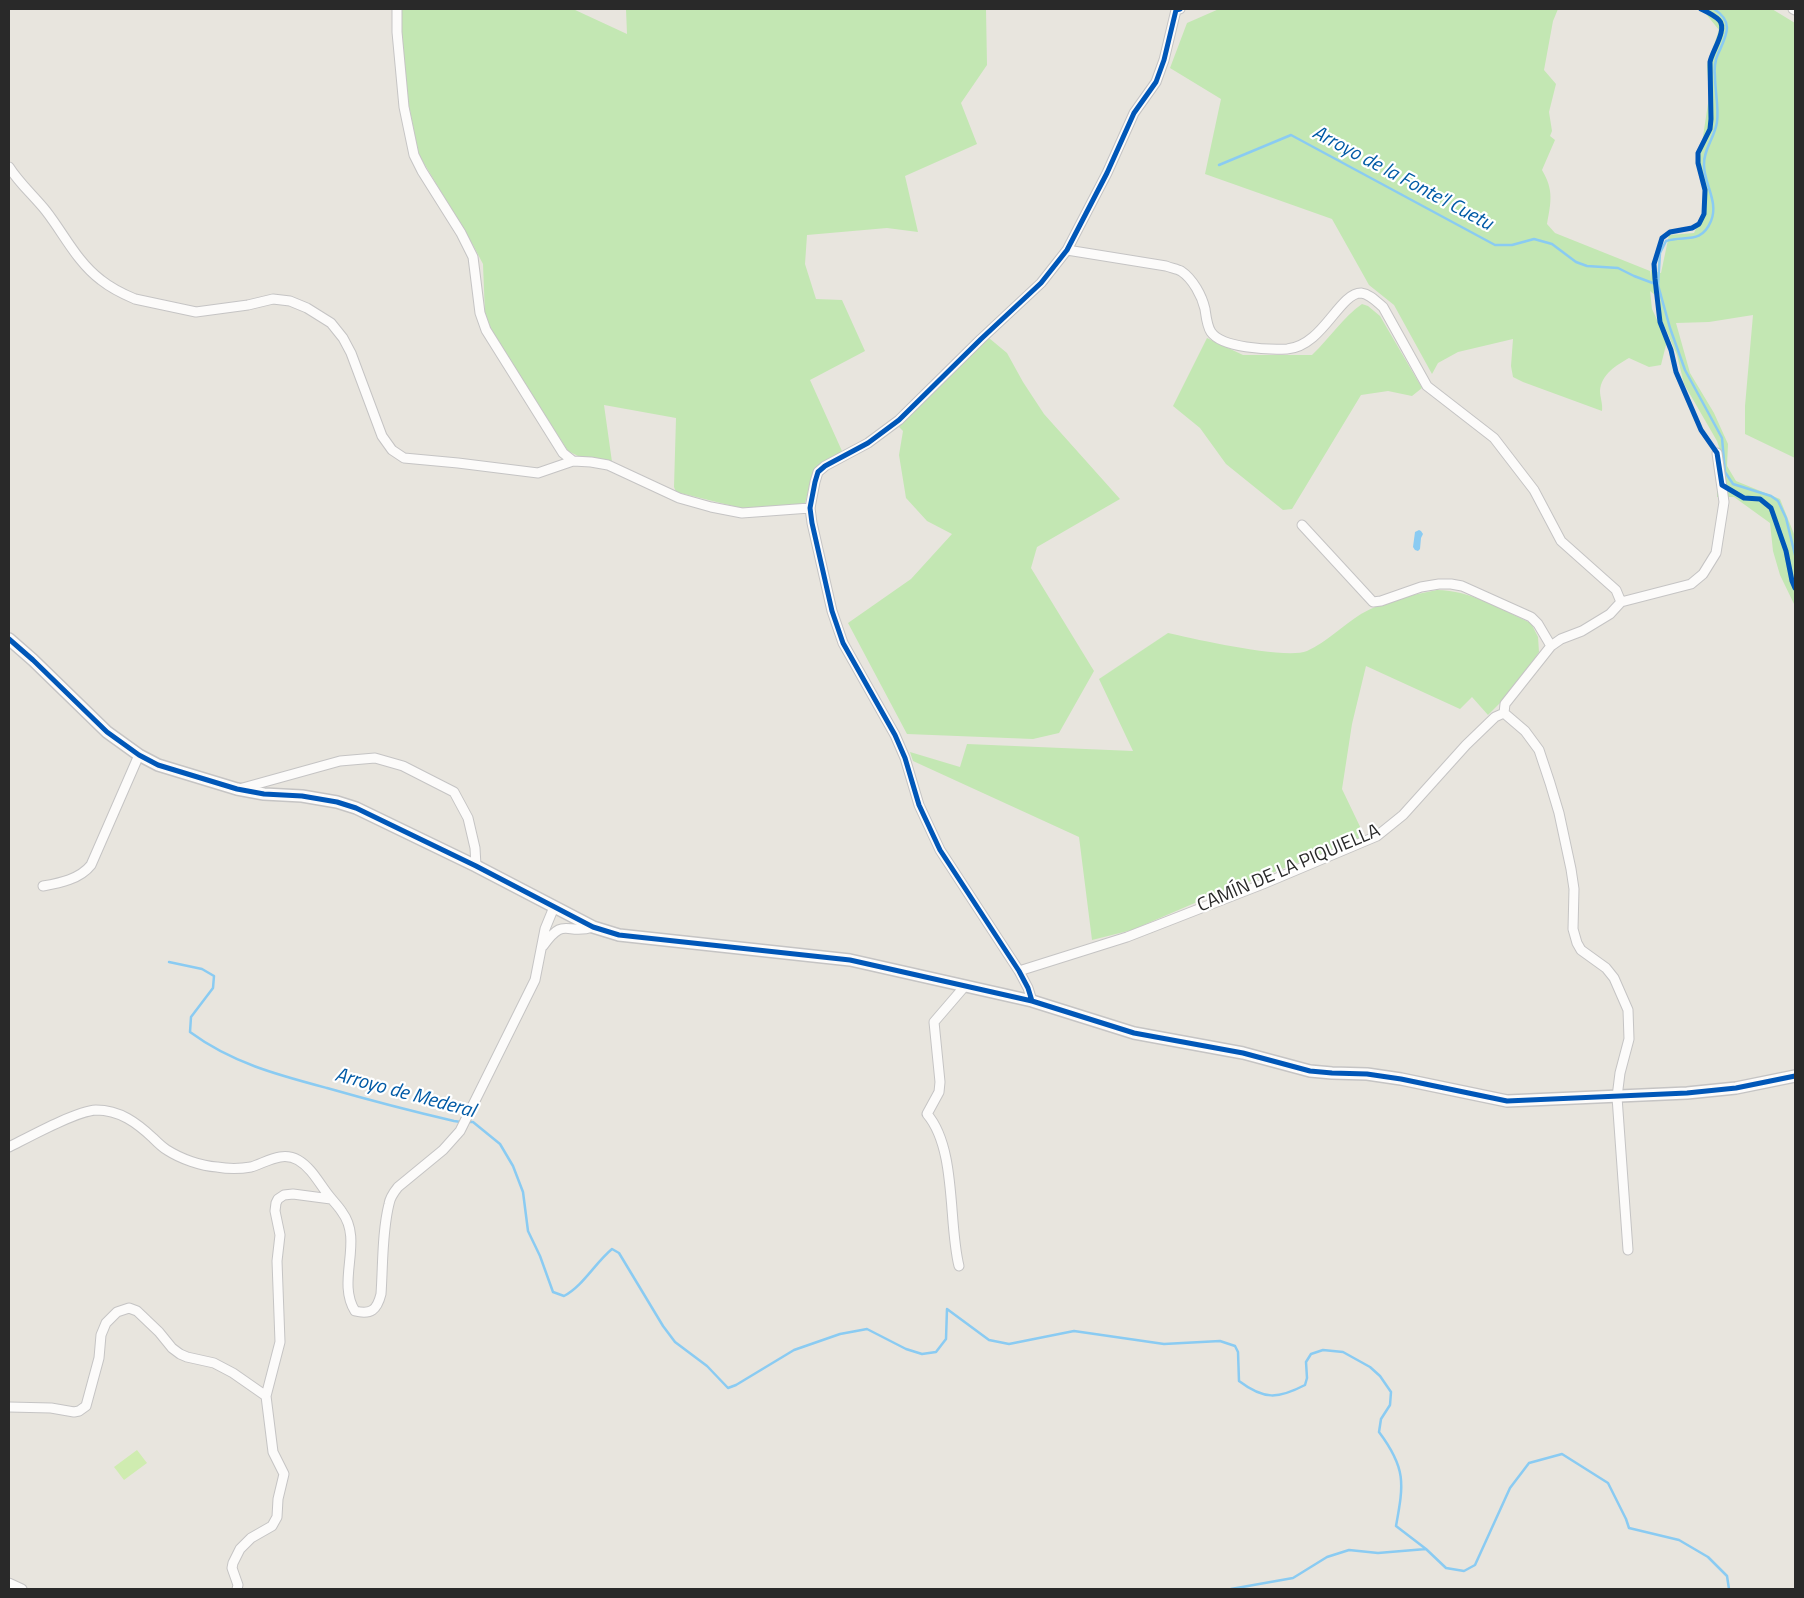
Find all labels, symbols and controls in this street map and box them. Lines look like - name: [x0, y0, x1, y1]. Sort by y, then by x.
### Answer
- water label: Arroyo de la Fonte'l Cuetu: [1308, 121, 1496, 237]
- street label: CAMÍN DE LA PIQUIELLA: [1194, 820, 1384, 918]
- water label: Arroyo de Mederal: [332, 1064, 478, 1124]

